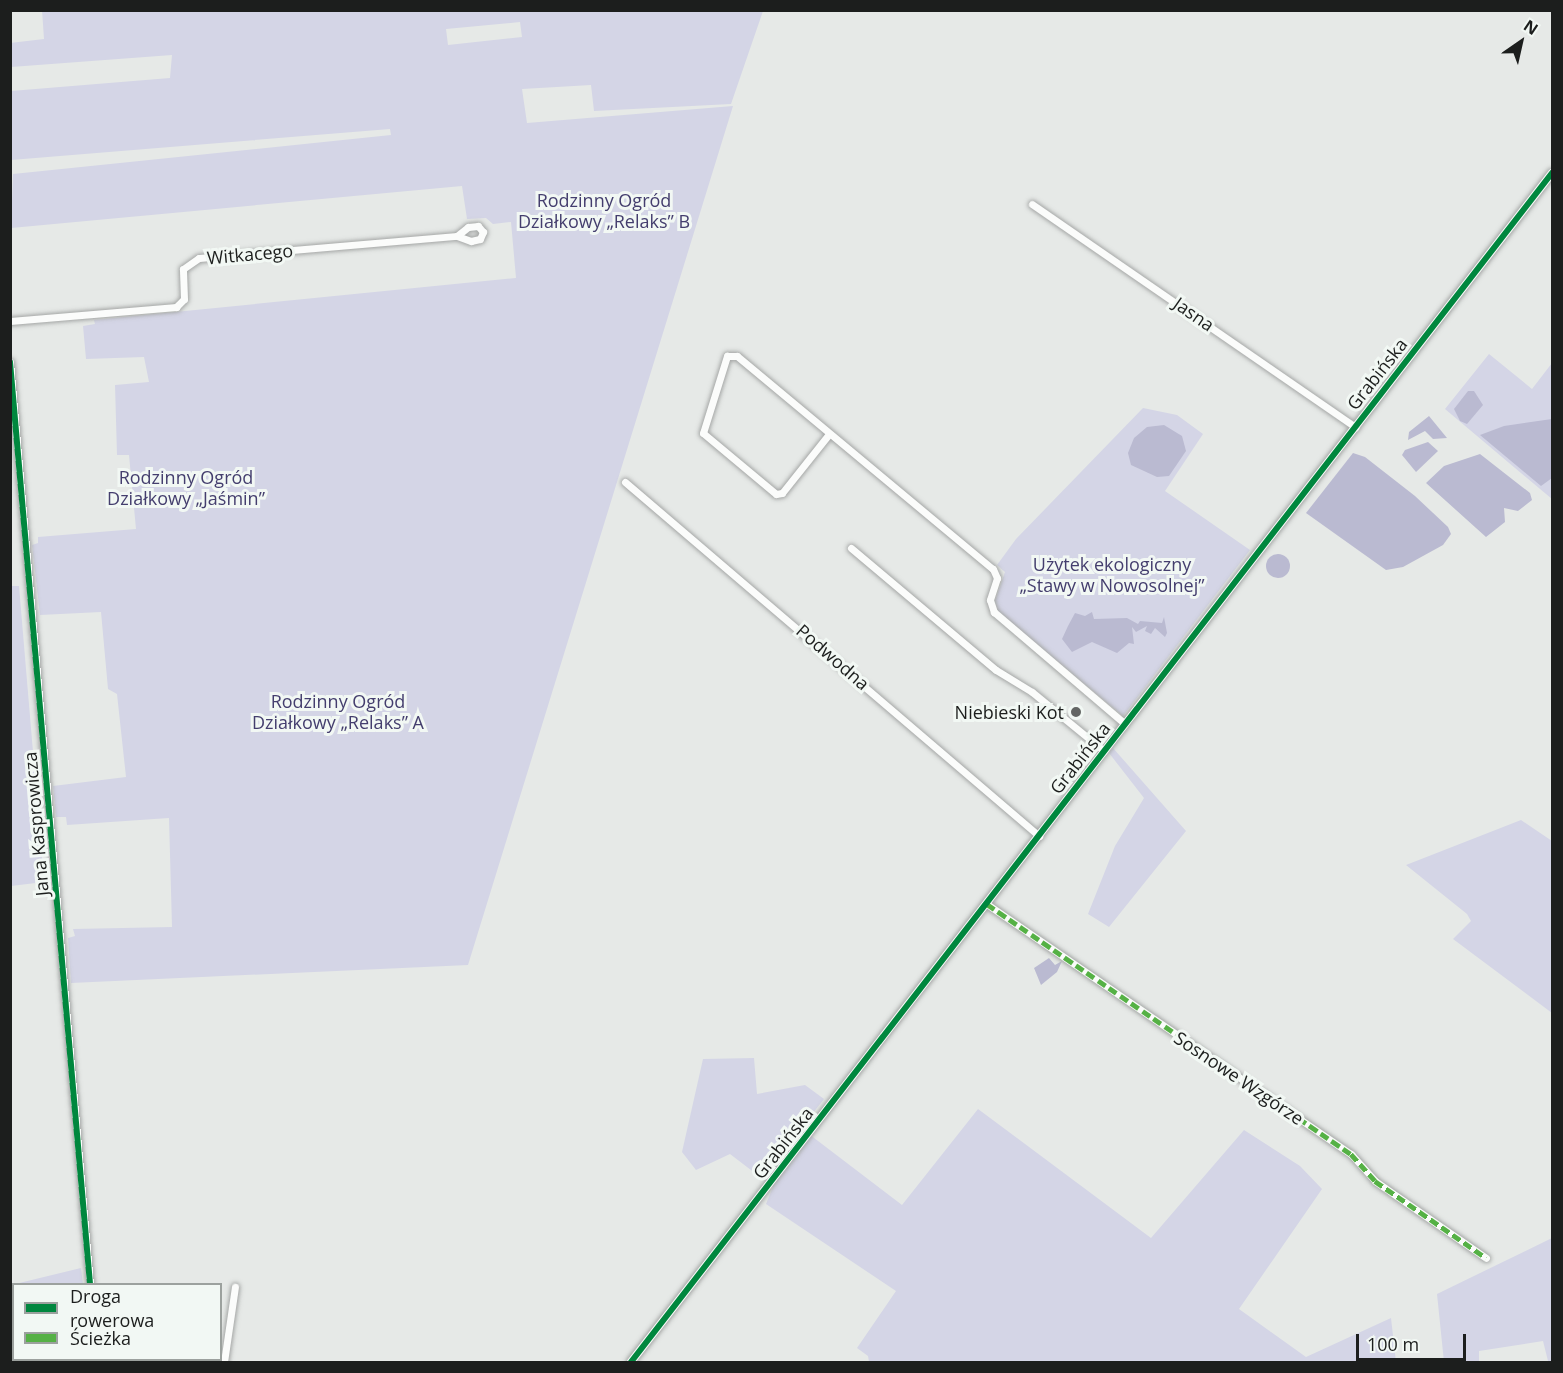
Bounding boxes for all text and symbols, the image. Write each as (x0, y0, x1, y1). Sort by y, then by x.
north arrow (1491, 12, 1551, 72)
text: N (1520, 14, 1543, 40)
park label: Rodzinny Ogród Działkowy „Relaks” B (518, 190, 690, 232)
street label: Witkacego (206, 239, 294, 269)
street label: Jasna (1170, 292, 1218, 336)
street label: Grabińska (1342, 334, 1412, 414)
park label: Rodzinny Ogród Działkowy „Jaśmin” (107, 467, 265, 510)
park label: Użytek ekologiczny „Stawy w Nowosolnej” (1020, 554, 1204, 596)
street label: Podwodna (792, 619, 874, 695)
park label: Rodzinny Ogród Działkowy „Relaks” A (252, 691, 424, 734)
place label: Niebieski Kot (955, 701, 1064, 723)
marker: Niebieski Kot (1069, 705, 1083, 719)
street label: Grabińska (1045, 718, 1115, 798)
street label: Jana Kasprowicza (19, 751, 53, 897)
street label: Sosnowe Wzgórze (1170, 1027, 1308, 1129)
street label: Grabińska (748, 1103, 818, 1183)
legend (12, 1283, 222, 1361)
text: Droga rowerowa (70, 1284, 154, 1332)
scale bar (1359, 1322, 1468, 1360)
text: Ścieżka (70, 1326, 131, 1350)
text: 100 m (1367, 1332, 1419, 1356)

